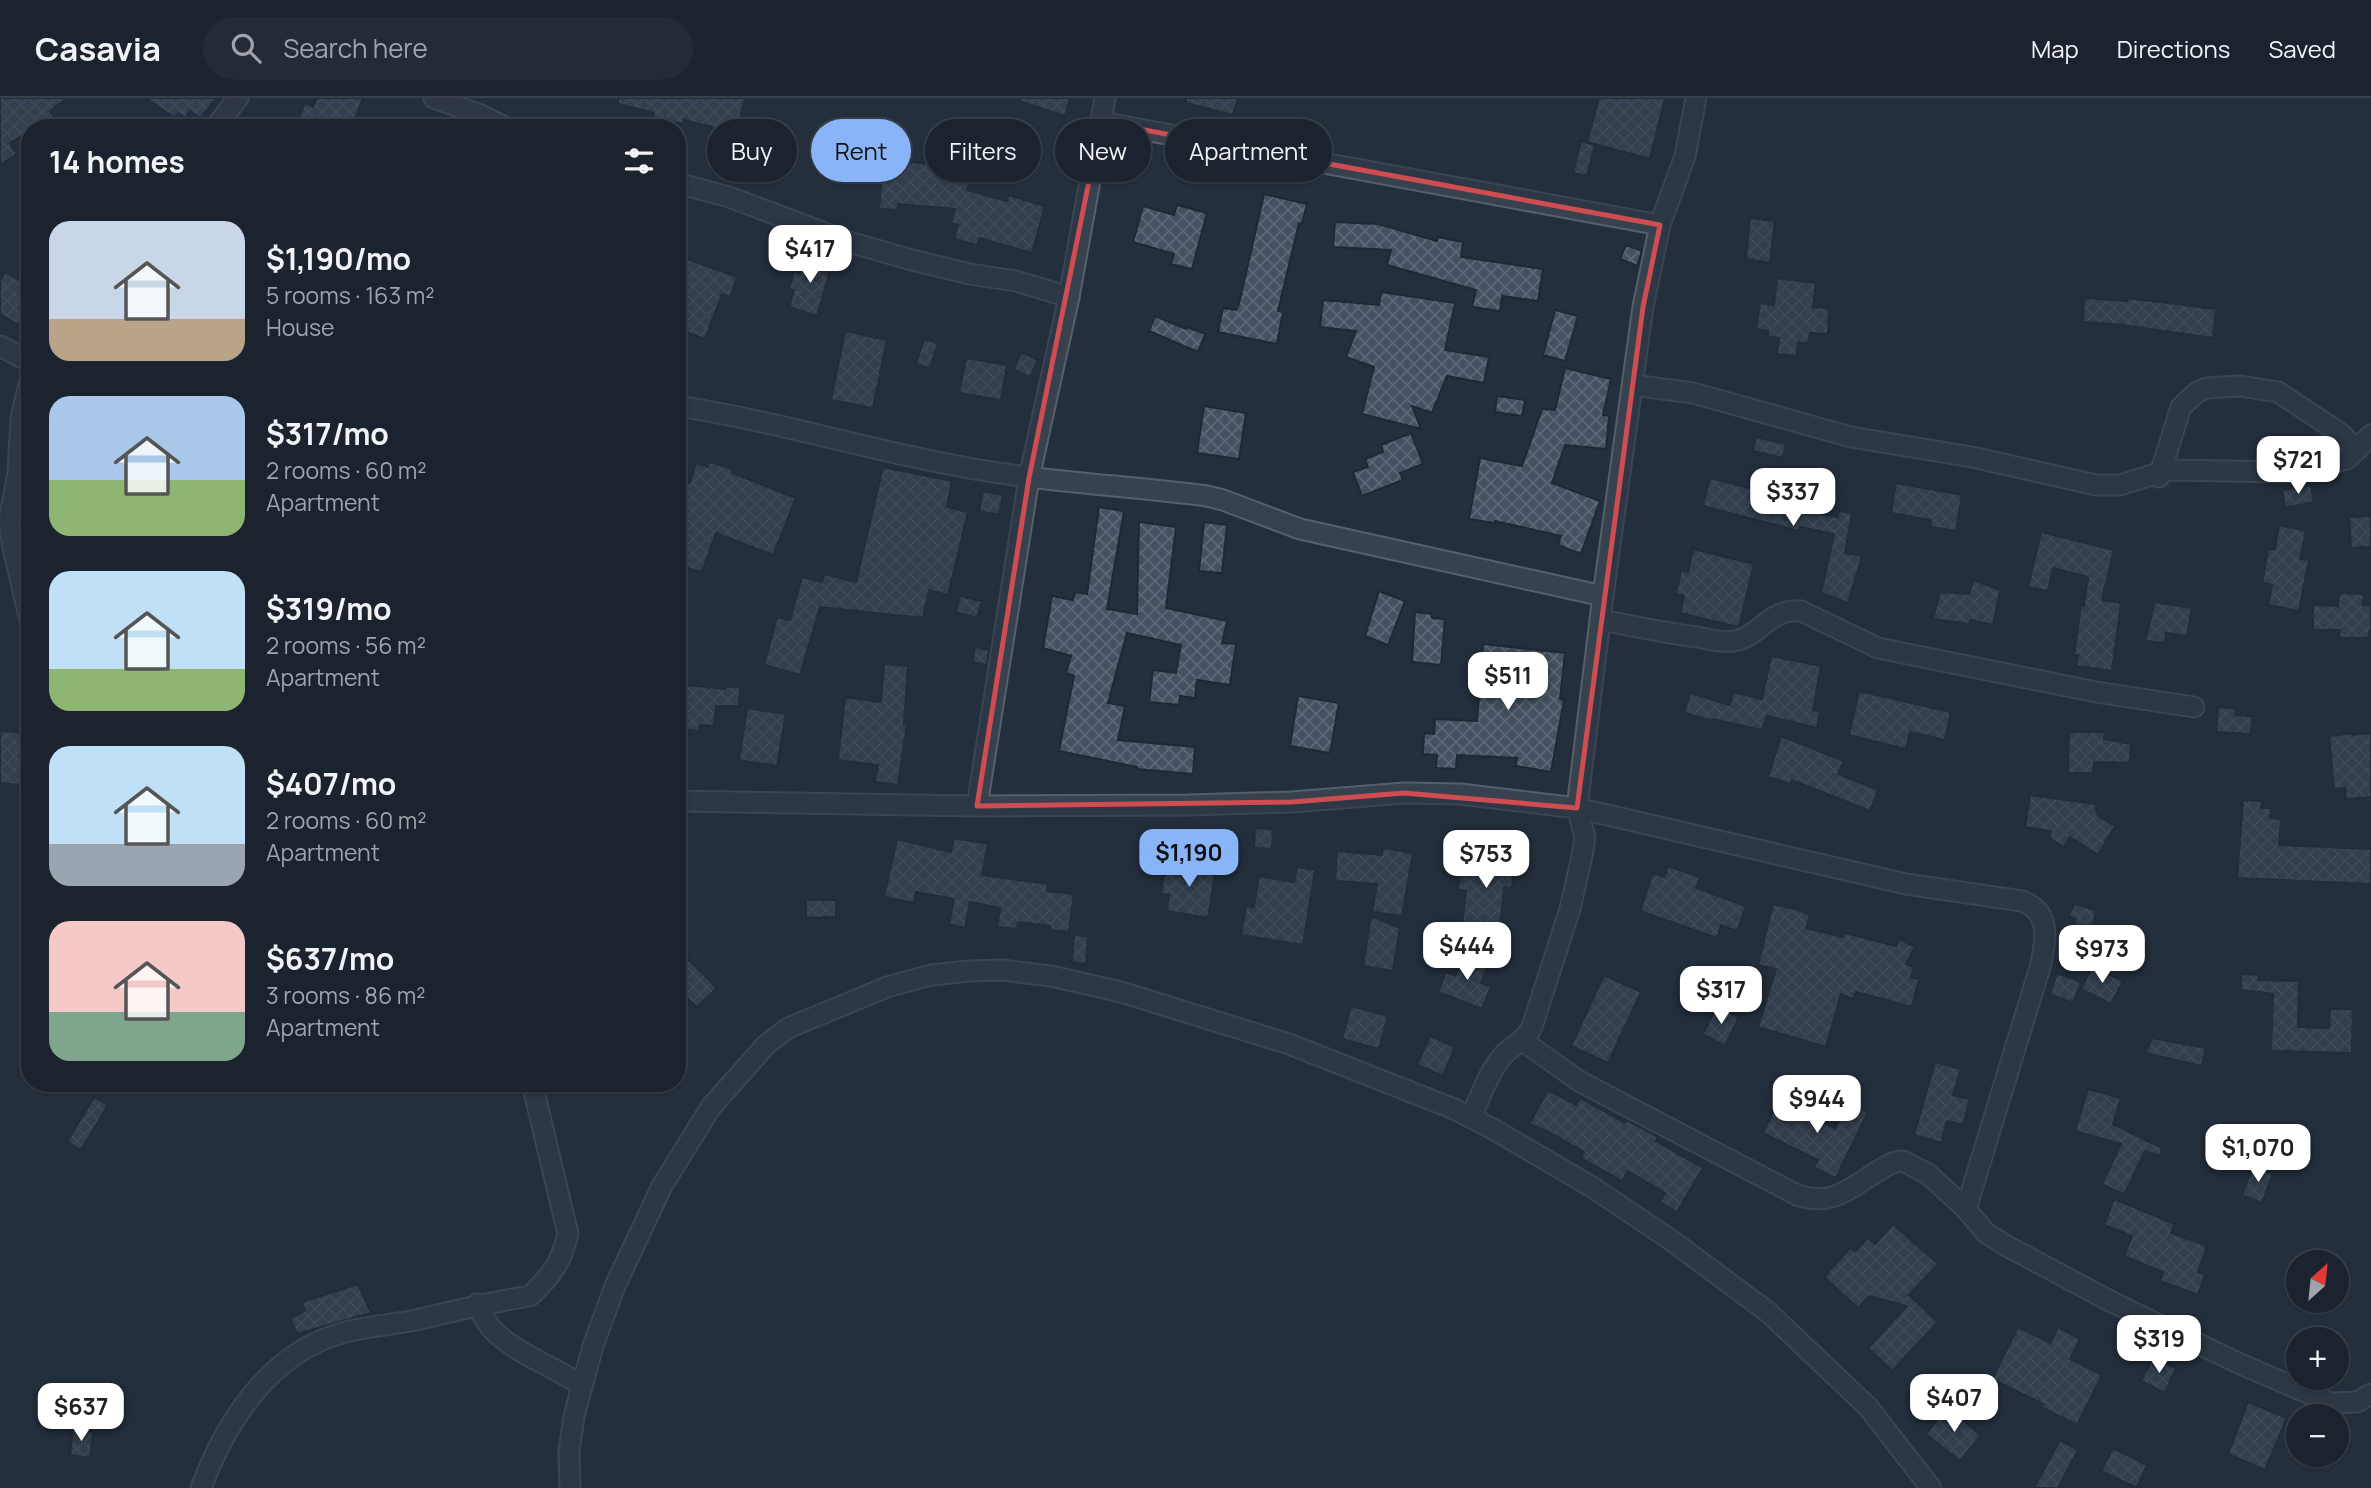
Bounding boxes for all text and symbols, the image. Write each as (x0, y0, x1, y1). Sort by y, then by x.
search box (203, 17, 693, 80)
text: Casavia (35, 26, 161, 71)
icon: search (227, 29, 265, 67)
text: Search here (283, 30, 428, 66)
text: Map (2031, 32, 2079, 65)
text: Directions (2117, 32, 2230, 65)
text: Saved (2268, 32, 2336, 65)
chip: Buy (707, 119, 797, 182)
chip: Rent (811, 119, 911, 182)
chip: Filters (925, 119, 1041, 182)
chip: New (1055, 119, 1151, 182)
chip: Apartment (1165, 119, 1332, 182)
text: 14 homes (49, 141, 185, 182)
icon: filters (620, 142, 658, 180)
pin: $417 (769, 226, 851, 285)
text: $417 (785, 232, 835, 264)
text: $1,190/mo (266, 238, 411, 279)
icon: home (105, 249, 189, 333)
text: 5 rooms · 163 m² (266, 279, 434, 311)
text: House (266, 311, 335, 343)
text: $317/mo (266, 413, 389, 454)
icon: home (105, 424, 189, 508)
pin: $721 (2257, 436, 2339, 496)
text: $721 (2273, 443, 2323, 475)
text: 2 rooms · 60 m² (266, 454, 427, 486)
pin: $337 (1752, 468, 1834, 528)
text: $337 (1766, 475, 1820, 507)
text: Apartment (266, 486, 380, 518)
text: $319/mo (266, 588, 391, 629)
icon: home (105, 599, 189, 683)
text: 2 rooms · 56 m² (266, 629, 426, 661)
pin: $511 (1467, 652, 1549, 712)
text: $511 (1484, 659, 1532, 691)
text: Apartment (266, 661, 380, 693)
text: $407/mo (266, 763, 396, 804)
icon: home (105, 774, 189, 858)
text: 2 rooms · 60 m² (266, 804, 427, 836)
pin: $1,190 (1132, 830, 1246, 889)
pin: $753 (1445, 830, 1527, 890)
text: Apartment (266, 836, 380, 868)
text: $1,190 (1155, 836, 1223, 868)
text: $753 (1459, 837, 1513, 869)
pin: $444 (1426, 922, 1508, 982)
pin: $973 (2061, 926, 2143, 985)
text: $444 (1439, 929, 1495, 961)
text: $973 (2075, 932, 2129, 964)
text: $637/mo (266, 938, 394, 979)
icon: home (105, 949, 189, 1033)
pin: $317 (1680, 967, 1762, 1026)
text: $317 (1696, 973, 1746, 1005)
text: 3 rooms · 86 m² (266, 979, 426, 1011)
text: Apartment (266, 1011, 380, 1043)
pin: $944 (1776, 1076, 1858, 1135)
text: $944 (1789, 1082, 1845, 1114)
pin: $1,070 (2201, 1124, 2315, 1184)
text: $1,070 (2221, 1131, 2295, 1163)
north arrow (2286, 1250, 2348, 1312)
map controls (2286, 1250, 2349, 1467)
pin: $319 (2118, 1316, 2200, 1375)
text: $319 (2133, 1322, 2185, 1354)
button: + (2286, 1327, 2349, 1390)
pin: $407 (1913, 1374, 1995, 1434)
text: $407 (1926, 1381, 1982, 1413)
pin: $637 (40, 1384, 122, 1443)
text: $637 (54, 1390, 108, 1422)
button: − (2286, 1404, 2349, 1467)

